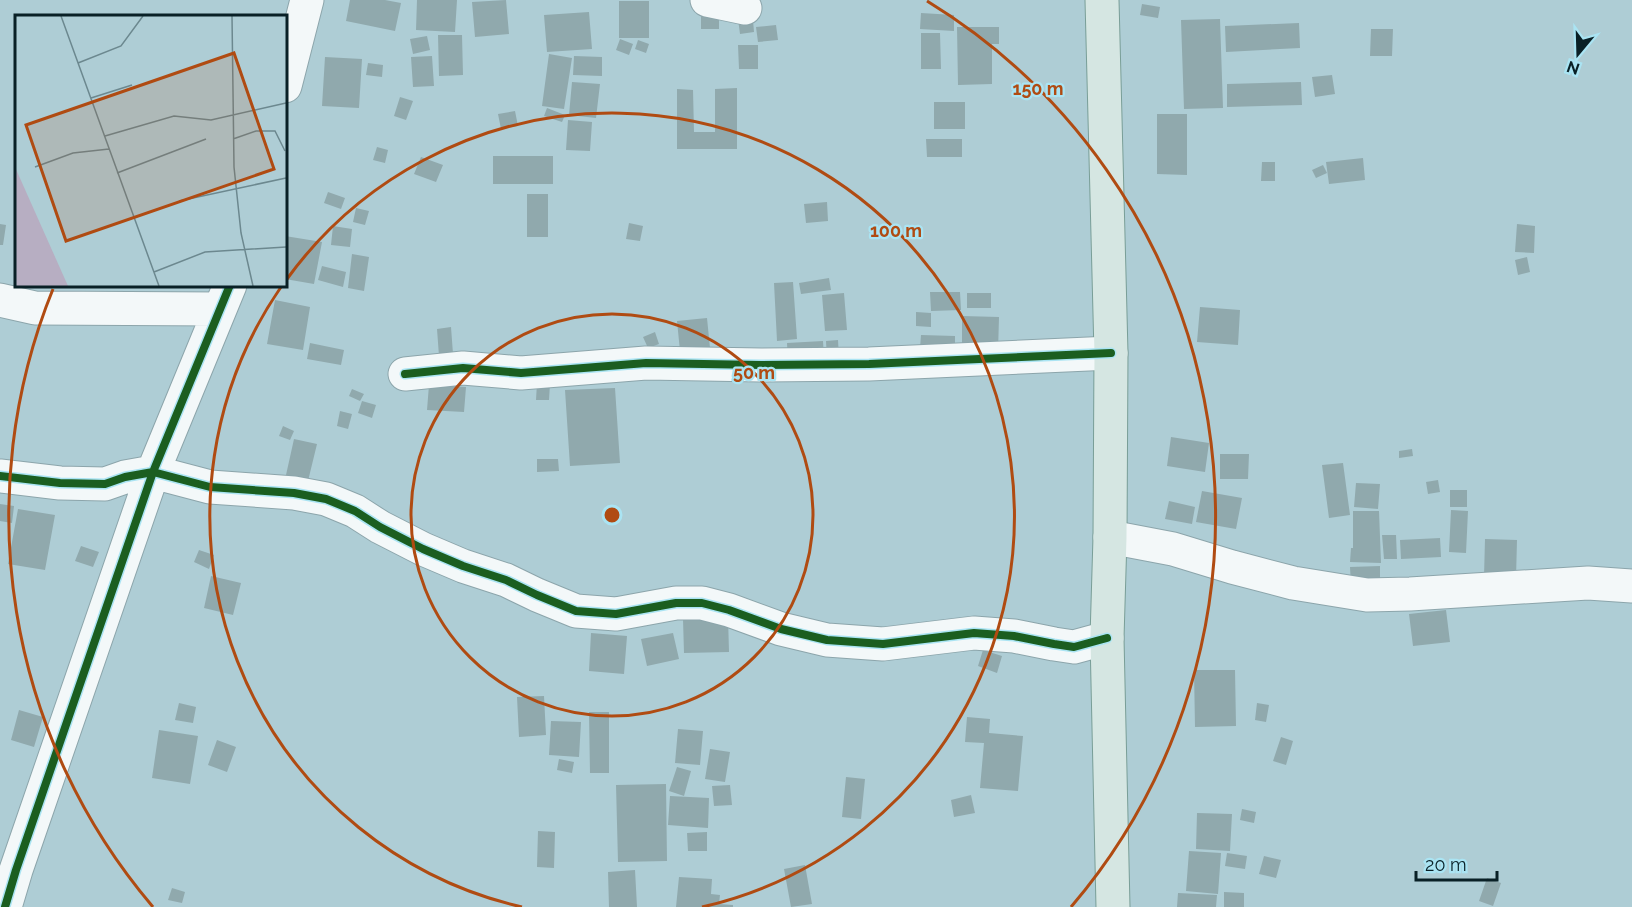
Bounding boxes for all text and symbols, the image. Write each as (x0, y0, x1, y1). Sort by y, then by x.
inset map (15, 15, 286, 286)
north arrow (1548, 24, 1608, 84)
text: N (1564, 57, 1582, 79)
text: 150 m (1013, 78, 1064, 99)
text: 100 m (870, 220, 922, 241)
text: 50 m (733, 362, 775, 383)
centre of rings (602, 505, 622, 525)
scale bar (1416, 844, 1497, 882)
text: 20 m (1425, 854, 1467, 875)

